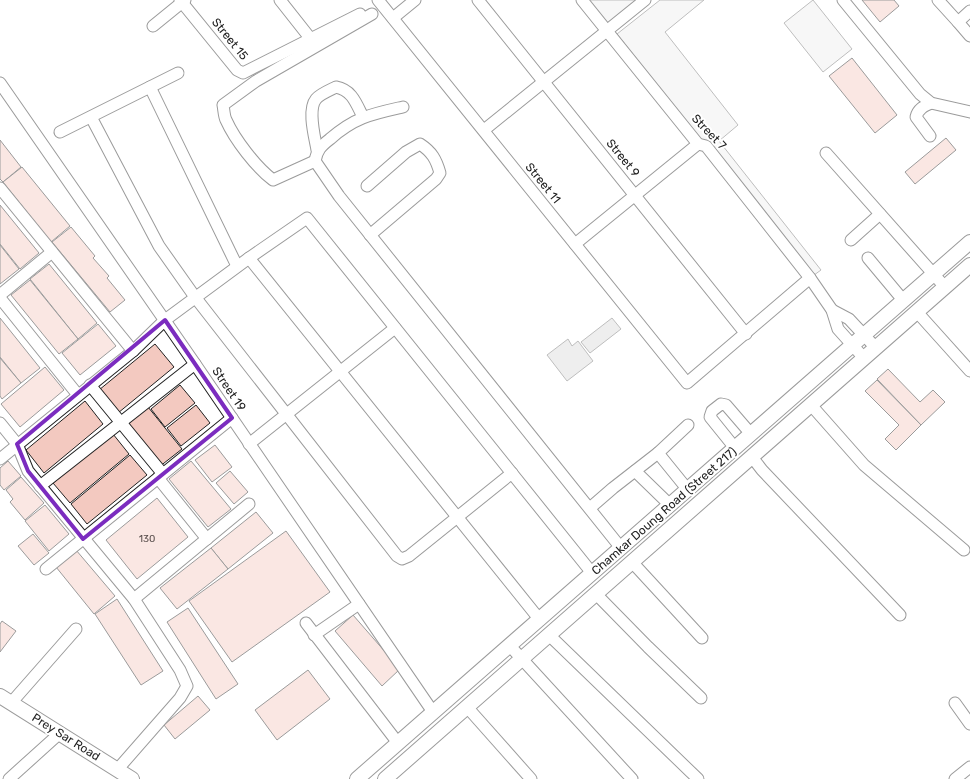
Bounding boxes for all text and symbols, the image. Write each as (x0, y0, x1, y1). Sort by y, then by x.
street label: Street 15 (209, 15, 251, 63)
street label: Street 7 (689, 111, 729, 153)
street label: Street 9 (603, 136, 643, 180)
street label: Street 11 (522, 160, 564, 206)
street label: Street 19 (209, 364, 249, 414)
street label: Chamkar Doung Road (Street 217) (589, 444, 739, 578)
house number: 130 (139, 533, 155, 545)
street label: Prey Sar Road (29, 710, 103, 764)

